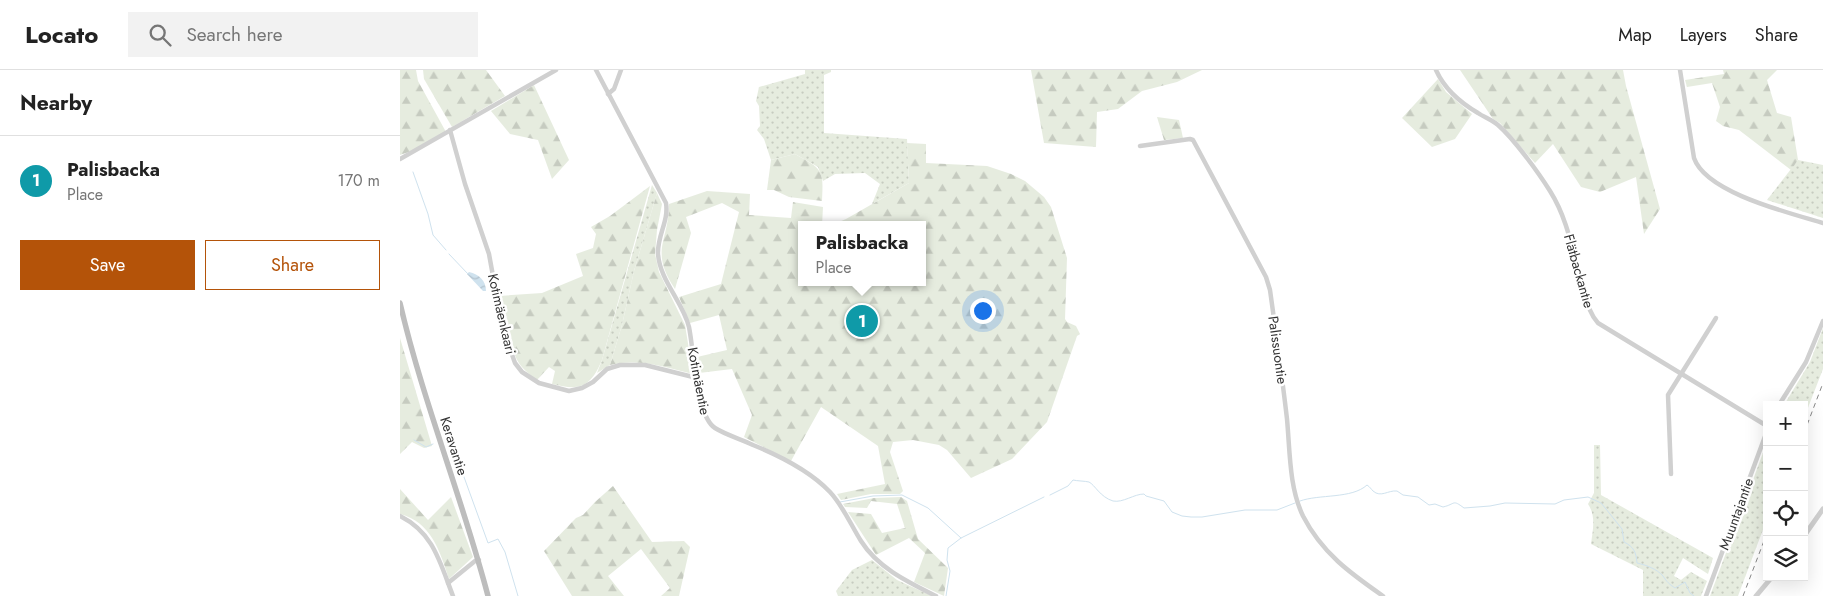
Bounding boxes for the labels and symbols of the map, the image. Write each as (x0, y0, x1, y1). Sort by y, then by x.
street label: Flätbackantie (1559, 232, 1599, 310)
street label: Kotimäenkaari (483, 272, 521, 356)
your location (970, 298, 996, 324)
pin: 1 (846, 302, 878, 340)
street label: Palissuontie (1263, 315, 1293, 385)
street label: Kotimäentie (683, 345, 715, 417)
street label: Keravantie (435, 414, 473, 478)
street label: Muuntajantie (1714, 475, 1758, 553)

